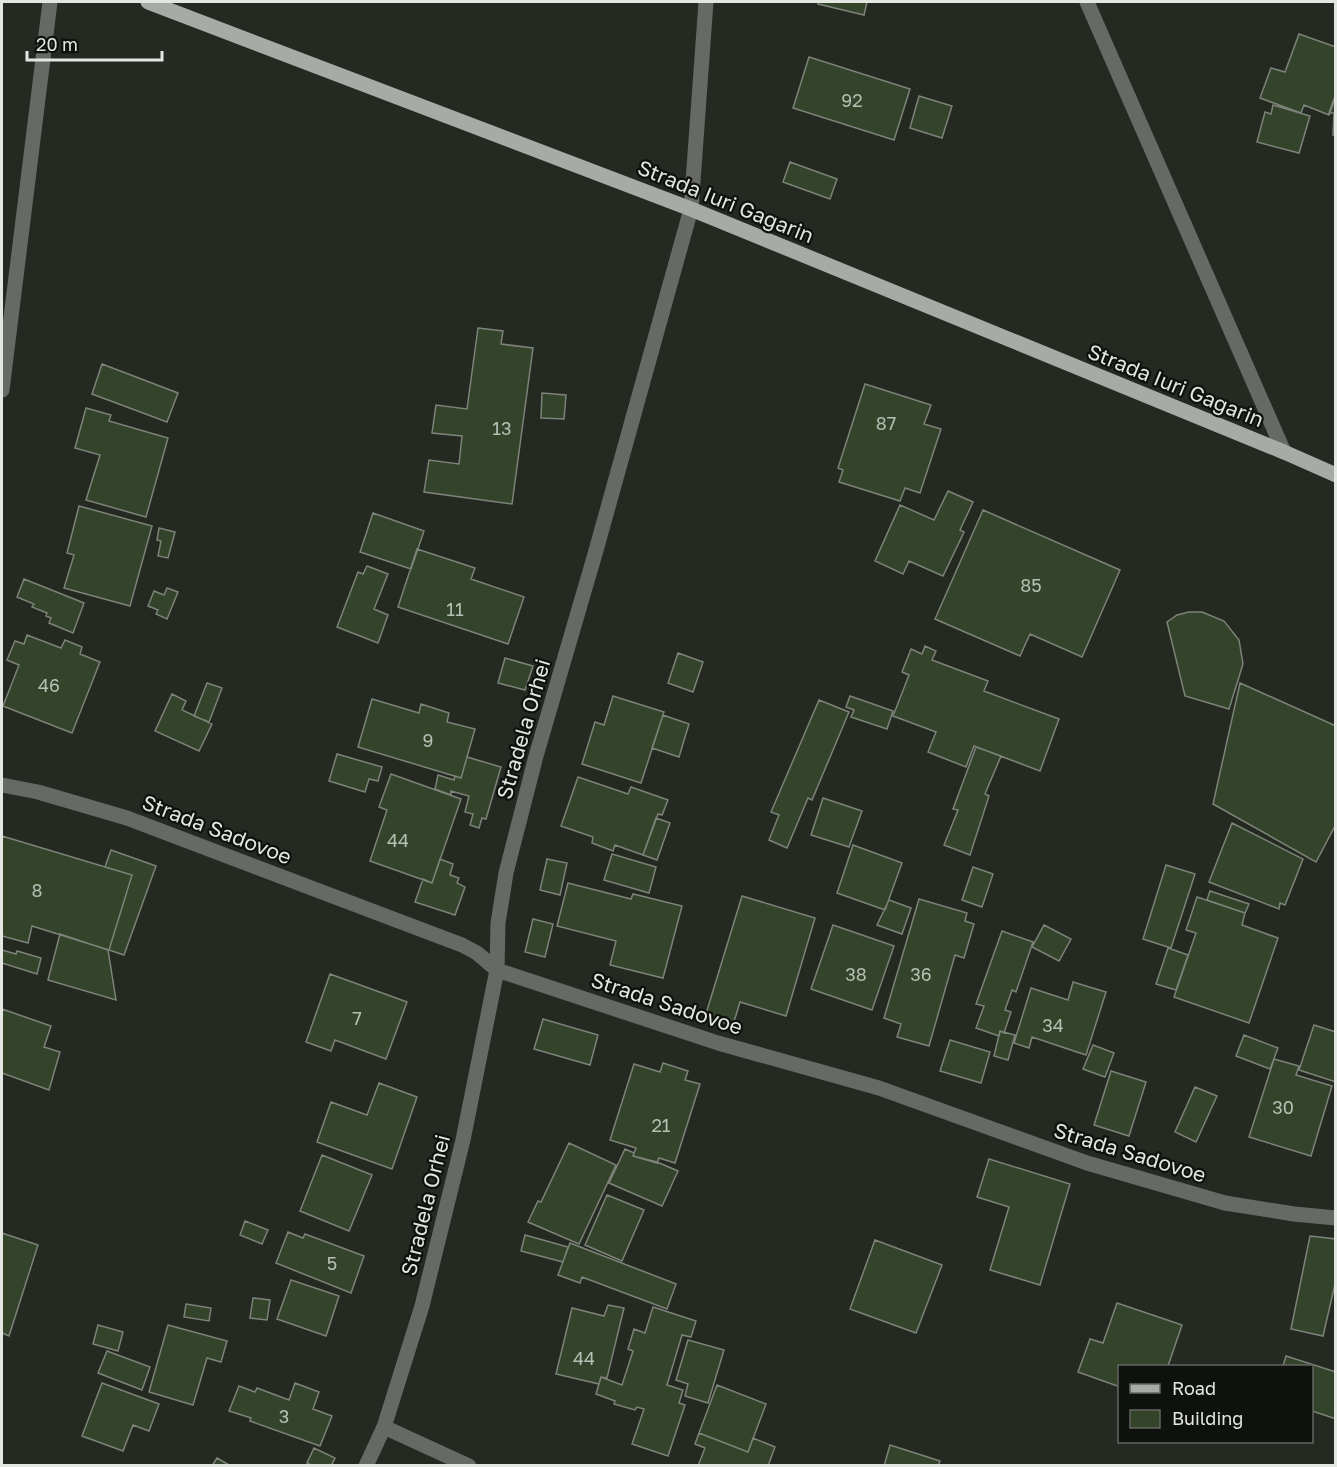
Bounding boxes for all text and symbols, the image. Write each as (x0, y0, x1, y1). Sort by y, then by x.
scale bar (27, 24, 162, 62)
text: 20 m (36, 33, 78, 55)
house number: 92 (841, 89, 863, 111)
street label: Strada Iuri Gagarin (634, 154, 818, 248)
street label: Strada Iuri Gagarin (1084, 338, 1268, 432)
house number: 87 (876, 412, 896, 434)
house number: 13 (492, 417, 512, 439)
house number: 85 (1020, 574, 1042, 596)
house number: 11 (446, 598, 464, 620)
street label: Stradela Orhei (491, 656, 555, 802)
house number: 46 (38, 674, 60, 696)
house number: 9 (423, 729, 433, 751)
street label: Strada Sadovoe (139, 789, 295, 869)
house number: 44 (387, 829, 409, 851)
house number: 8 (32, 879, 42, 901)
house number: 38 (845, 963, 867, 985)
house number: 36 (910, 963, 932, 985)
street label: Strada Sadovoe (588, 966, 746, 1040)
house number: 7 (352, 1007, 362, 1029)
house number: 34 (1042, 1014, 1064, 1036)
house number: 30 (1272, 1096, 1294, 1118)
house number: 21 (651, 1114, 671, 1136)
street label: Strada Sadovoe (1051, 1116, 1209, 1188)
street label: Stradela Orhei (395, 1132, 455, 1278)
house number: 5 (327, 1252, 337, 1274)
house number: 44 (573, 1347, 595, 1369)
legend (1118, 1365, 1313, 1443)
text: Road (1172, 1377, 1216, 1399)
house number: 3 (279, 1405, 289, 1427)
text: Building (1172, 1407, 1243, 1429)

